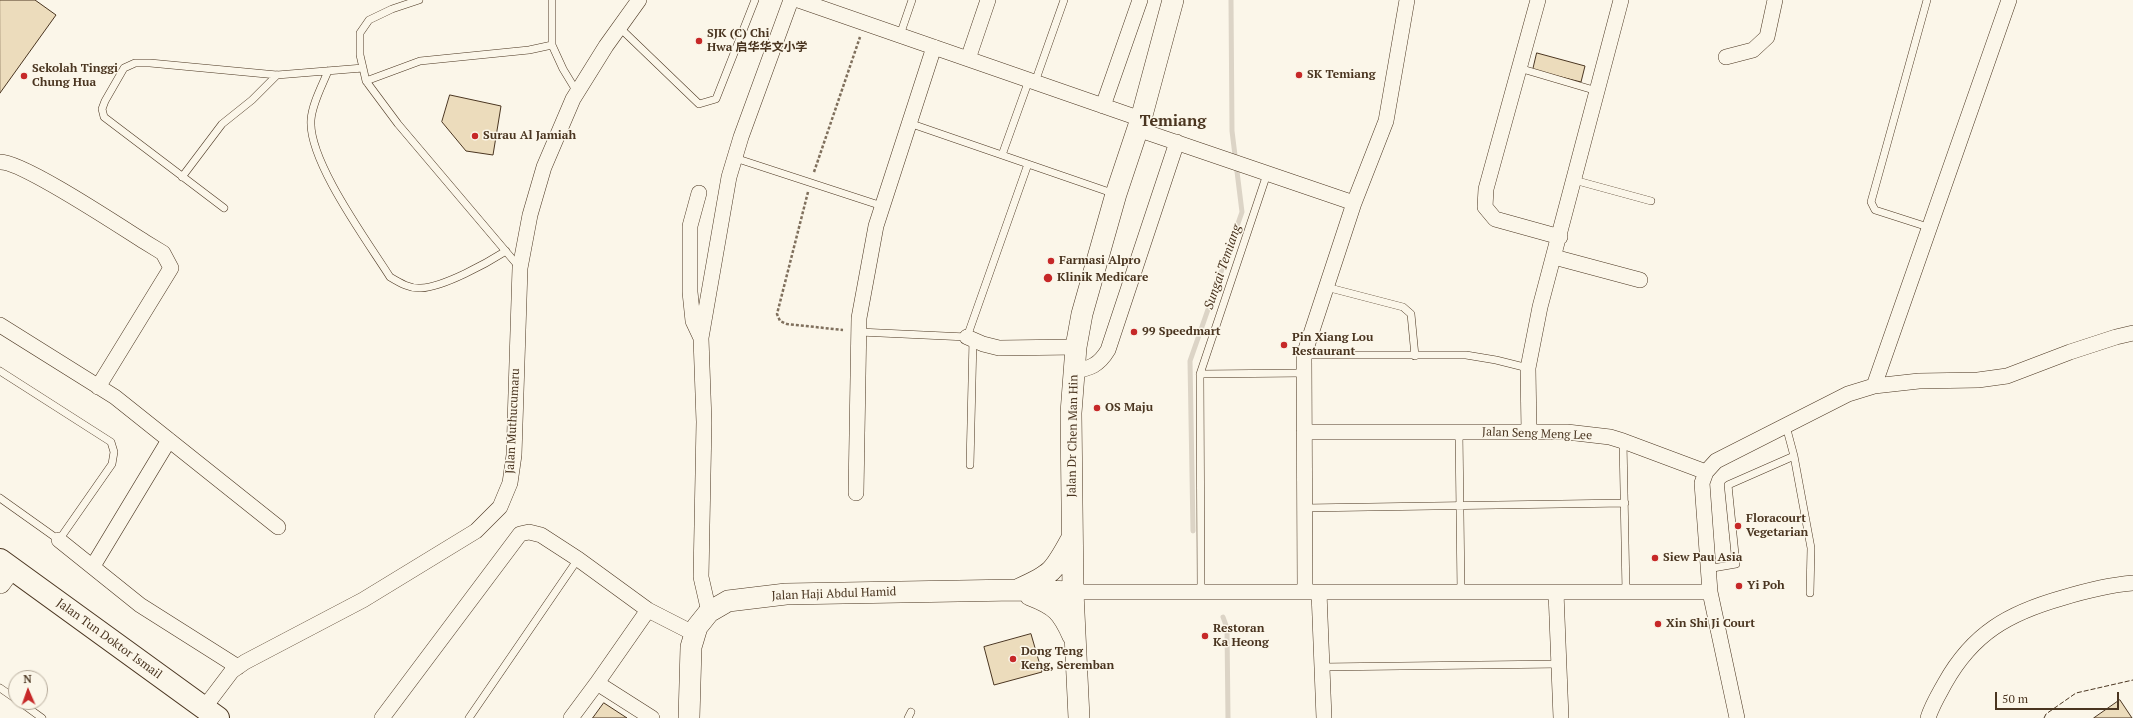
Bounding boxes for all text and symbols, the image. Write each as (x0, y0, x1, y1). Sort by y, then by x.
place label: SJK (C) Chi Hwa 启华华文小学 (707, 27, 808, 55)
marker: SJK (C) Chi Hwa 启华华文小学 (694, 36, 704, 46)
place label: Sekolah Tinggi Chung Hua (32, 62, 118, 90)
place label: SK Temiang (1307, 68, 1375, 82)
marker: SK Temiang (1294, 70, 1304, 80)
marker: Sekolah Tinggi Chung Hua (19, 71, 29, 81)
district label: Temiang (1140, 111, 1206, 131)
place label: Surau Al Jamiah (483, 129, 576, 143)
marker: Surau Al Jamiah (470, 131, 480, 141)
water label: Sungai Temiang (1201, 222, 1245, 312)
place label: Farmasi Alpro (1059, 254, 1141, 268)
marker: Farmasi Alpro (1046, 256, 1056, 266)
place label: Klinik Medicare (1057, 271, 1148, 285)
marker: Klinik Medicare (1042, 272, 1054, 284)
place label: 99 Speedmart (1142, 325, 1221, 339)
marker: 99 Speedmart (1129, 327, 1139, 337)
place label: Pin Xiang Lou Restaurant (1292, 331, 1373, 359)
marker: Pin Xiang Lou Restaurant (1279, 340, 1289, 350)
street label: Jalan Muthucumaru (503, 368, 523, 474)
street label: Jalan Dr Chen Man Hin (1065, 375, 1081, 497)
place label: OS Maju (1105, 401, 1153, 415)
marker: OS Maju (1092, 403, 1102, 413)
street label: Jalan Seng Meng Lee (1482, 425, 1592, 443)
place label: Floracourt Vegetarian (1746, 512, 1808, 540)
marker: Floracourt Vegetarian (1733, 521, 1743, 531)
place label: Siew Pau Asia (1663, 551, 1742, 565)
marker: Siew Pau Asia (1650, 553, 1660, 563)
place label: Yi Poh (1747, 579, 1785, 593)
marker: Yi Poh (1734, 581, 1744, 591)
street label: Jalan Haji Abdul Hamid (771, 585, 897, 603)
street label: Jalan Tun Doktor Ismail (53, 596, 165, 682)
place label: Xin Shi Ji Court (1666, 617, 1755, 631)
marker: Xin Shi Ji Court (1653, 619, 1663, 629)
place label: Restoran Ka Heong (1213, 622, 1269, 650)
marker: Restoran Ka Heong (1200, 631, 1210, 641)
place label: Dong Teng Keng, Seremban (1021, 645, 1114, 673)
marker: Dong Teng Keng, Seremban (1008, 654, 1018, 664)
north arrow (8, 670, 48, 710)
text: N (23, 672, 32, 686)
scale bar (1997, 684, 2121, 710)
text: 50 m (2002, 691, 2028, 706)

